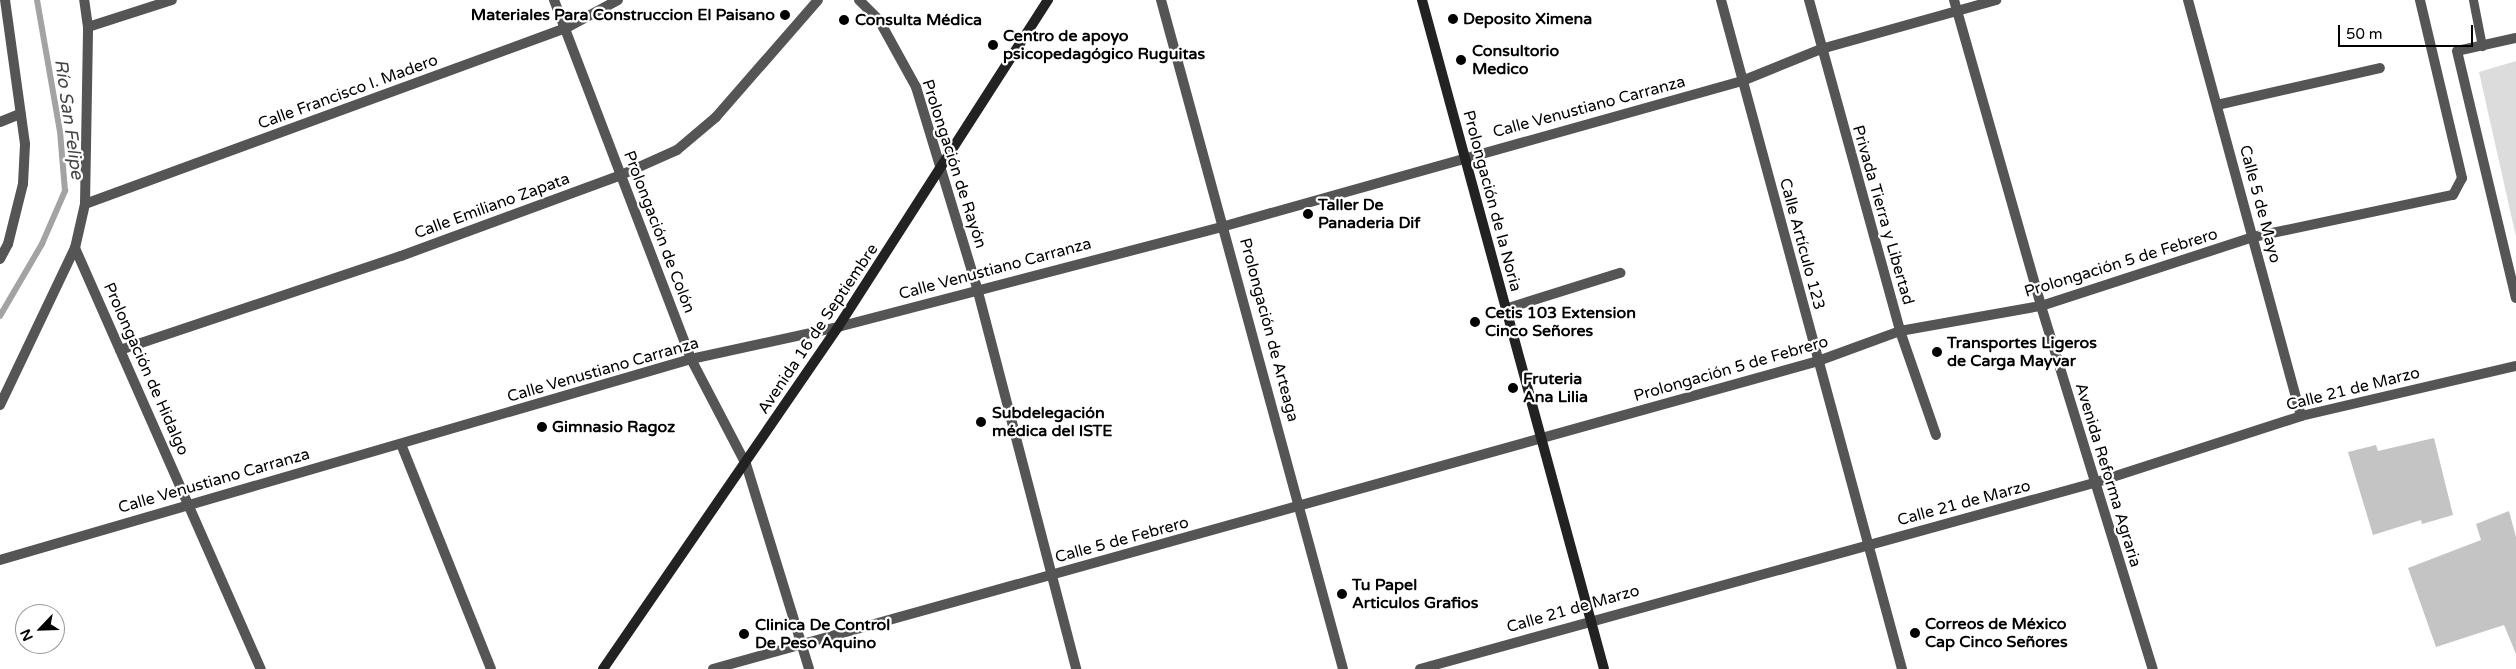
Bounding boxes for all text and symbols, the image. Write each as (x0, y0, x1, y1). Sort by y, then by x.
place label: Materiales Para Construccion El Paisano (471, 5, 775, 25)
marker: Materiales Para Construccion El Paisano (779, 9, 791, 21)
place label: Deposito Ximena (1463, 9, 1592, 29)
place label: Consulta Médica (855, 10, 982, 30)
marker: Consulta Médica (837, 13, 851, 27)
marker: Deposito Ximena (1447, 13, 1459, 25)
scale bar (2341, 15, 2476, 47)
text: 50 m (2346, 25, 2383, 43)
place label: Centro de apoyo psicopedagógico Ruguitas (1003, 26, 1205, 64)
marker: Centro de apoyo psicopedagógico Ruguitas (987, 39, 999, 51)
place label: Consultorio Medico (1472, 41, 1559, 79)
street label: Calle Francisco I. Madero (255, 50, 441, 134)
marker: Consultorio Medico (1454, 53, 1468, 67)
water label: Río San Felipe (50, 58, 88, 180)
street label: Calle Venustiano Carranza (1491, 72, 1687, 142)
street label: Prolongación de Rayón (918, 77, 990, 251)
street label: Prolongación de la Noria (1459, 108, 1525, 294)
street label: Privada Tierra y Libertad (1848, 123, 1918, 307)
street label: Calle 5 de Mayo (2235, 143, 2285, 265)
street label: Prolongación de Colón (619, 148, 699, 316)
street label: Calle Emiliano Zapata (412, 169, 572, 243)
street label: Calle Artículo 123 (1775, 176, 1829, 312)
place label: Taller De Panaderia Dif (1318, 195, 1420, 233)
marker: Taller De Panaderia Dif (1302, 208, 1314, 220)
street label: Prolongación 5 de Febrero (2022, 224, 2220, 302)
street label: Calle Venustiano Carranza (897, 234, 1093, 304)
street label: Prolongación de Arteaga (1235, 236, 1303, 424)
street label: Avenida 16 de Septiembre (754, 240, 882, 418)
street label: Prolongación de Hidalgo (99, 280, 193, 458)
place label: Cetis 103 Extension Cinco Señores (1485, 303, 1636, 341)
marker: Cetis 103 Extension Cinco Señores (1469, 316, 1481, 328)
street label: Prolongación 5 de Febrero (1632, 332, 1830, 406)
street label: Calle Venustiano Carranza (505, 333, 701, 407)
place label: Transportes Ligeros de Carga Mayvar (1947, 333, 2097, 371)
marker: Transportes Ligeros de Carga Mayvar (1931, 346, 1943, 358)
street label: Calle 21 de Marzo (2284, 363, 2422, 415)
place label: Fruteria Ana Lilia (1523, 369, 1588, 407)
street label: Avenida Reforma Agraria (2071, 381, 2145, 569)
marker: Fruteria Ana Lilia (1507, 382, 1519, 394)
place label: Subdelegación médica del ISTE (992, 403, 1113, 441)
marker: Subdelegación médica del ISTE (974, 415, 988, 429)
place label: Gimnasio Ragoz (552, 417, 675, 437)
marker: Gimnasio Ragoz (536, 421, 548, 433)
street label: Calle Venustiano Carranza (116, 444, 312, 518)
street label: Calle 21 de Marzo (1895, 476, 2033, 530)
street label: Calle 5 de Febrero (1053, 513, 1191, 567)
place label: Tu Papel Articulos Grafios (1352, 575, 1479, 613)
street label: Calle 21 de Marzo (1504, 581, 1642, 637)
marker: Tu Papel Articulos Grafios (1336, 588, 1348, 600)
north arrow (15, 604, 65, 654)
place label: Correos de México Cap Cinco Señores (1925, 614, 2068, 652)
place label: Clinica De Control De Peso Aquino (755, 615, 890, 653)
text: N (17, 626, 37, 643)
marker: Clinica De Control De Peso Aquino (737, 627, 751, 641)
marker: Correos de México Cap Cinco Señores (1909, 627, 1921, 639)

